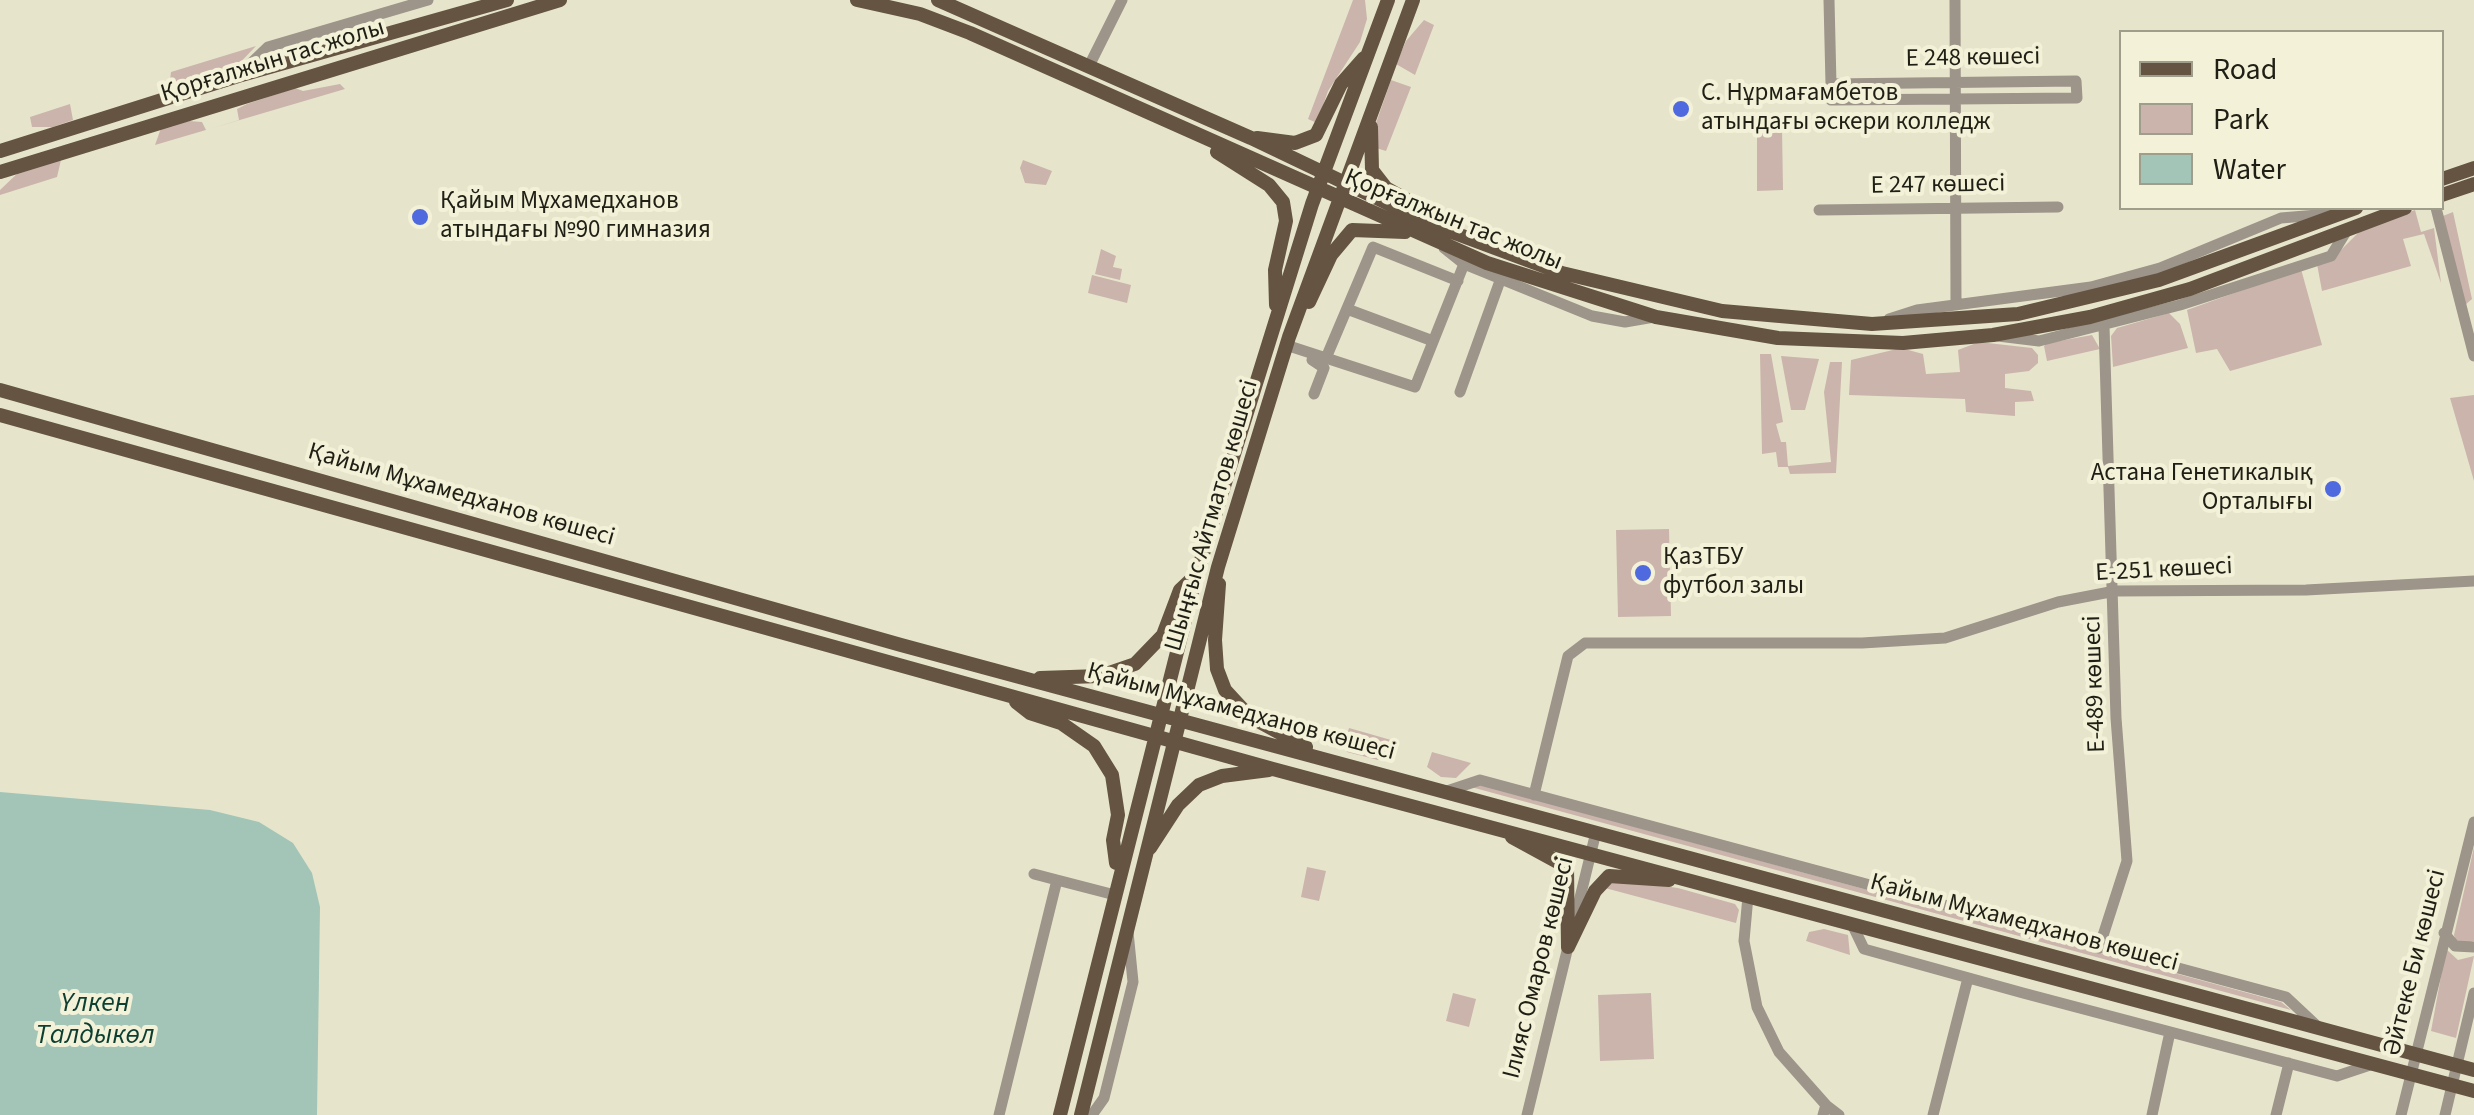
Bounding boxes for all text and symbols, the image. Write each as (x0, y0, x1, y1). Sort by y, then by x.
street label: Қорғалжын тас жолы (157, 14, 389, 110)
legend (2119, 30, 2444, 210)
street label: Е 248 көшесі (1905, 43, 2041, 75)
text: Road (2213, 48, 2277, 91)
place label: С. Нұрмағамбетов атындағы әскери колледж (1701, 80, 1991, 139)
marker: С. Нұрмағамбетов атындағы әскери колледж (1670, 98, 1692, 120)
text: Park (2213, 98, 2269, 141)
text: Water (2213, 148, 2286, 191)
street label: Қорғалжын тас жолы (1340, 164, 1566, 278)
street label: Е 247 көшесі (1870, 170, 2006, 202)
place label: Қайым Мұхамедханов атындағы №90 гимназия (440, 188, 711, 247)
marker: Қайым Мұхамедханов атындағы №90 гимназия (409, 206, 431, 228)
street label: Шыңғыс Айтматов көшесі (1160, 377, 1266, 655)
street label: Қайым Мұхамедханов көшесі (304, 438, 618, 554)
place label: Астана Генетикалық Орталығы (2091, 460, 2313, 519)
marker: Астана Генетикалық Орталығы (2322, 478, 2344, 500)
place label: ҚазТБУ футбол залы (1663, 544, 1804, 603)
street label: Е-251 көшесі (2095, 552, 2233, 590)
marker: ҚазТБУ футбол залы (1632, 562, 1654, 584)
street label: Е-489 көшесі (2079, 615, 2113, 753)
street label: Қайым Мұхамедханов көшесі (1084, 657, 1398, 769)
street label: Ілияс Омаров көшесі (1498, 854, 1582, 1082)
street label: Әйтеке Би көшесі (2378, 867, 2454, 1059)
street label: Қайым Мұхамедханов көшесі (1867, 868, 2181, 980)
water label: Үлкен Талдыкөл (35, 988, 155, 1054)

